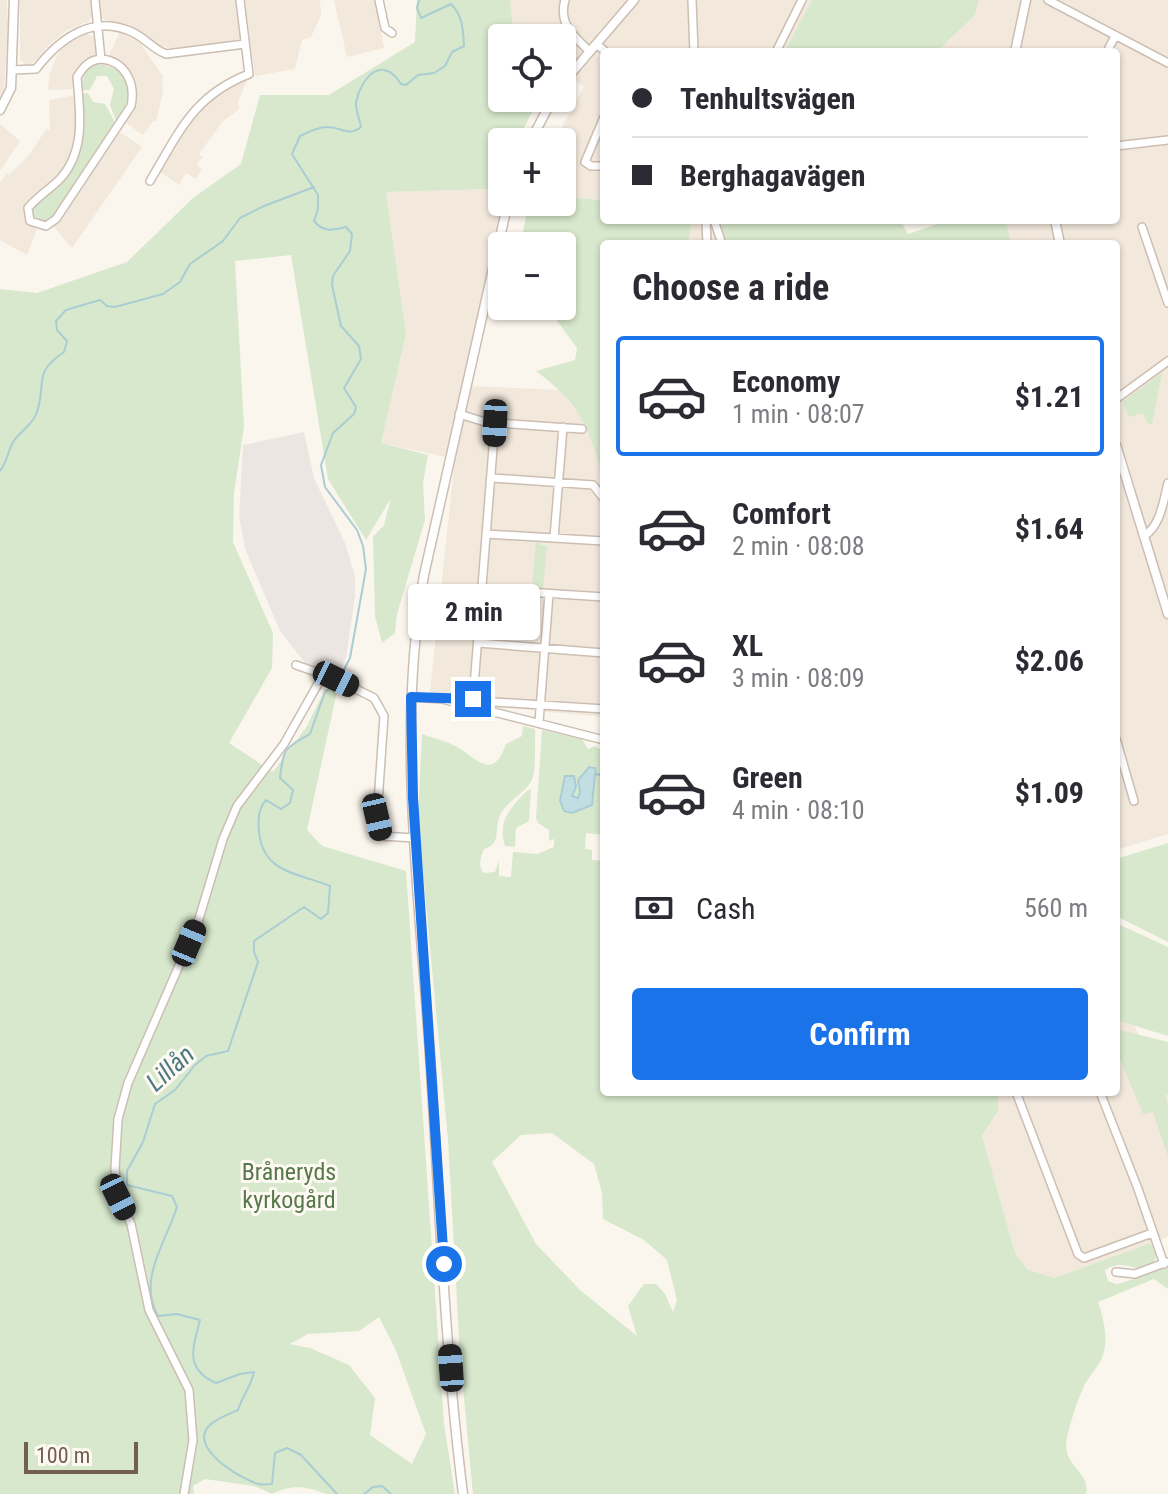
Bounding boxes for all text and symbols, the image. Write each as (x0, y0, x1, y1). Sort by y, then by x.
map controls (488, 24, 576, 320)
button: locate (488, 24, 576, 112)
text: Tenhultsvägen (680, 81, 856, 116)
button: + (488, 128, 576, 216)
text: Berghagavägen (680, 158, 865, 193)
button: − (488, 232, 576, 320)
text: Choose a ride (632, 267, 829, 309)
icon: car (636, 360, 708, 432)
text: Economy (732, 364, 840, 399)
text: $1.21 (1015, 379, 1084, 414)
car (482, 398, 508, 448)
text: 1 min · 08:07 (732, 399, 865, 429)
icon: car (636, 492, 708, 564)
text: Comfort (732, 496, 831, 531)
text: $1.64 (1015, 511, 1084, 546)
text: 2 min · 08:08 (732, 531, 865, 561)
callout: 2 min (407, 583, 539, 639)
text: 2 min (445, 597, 503, 627)
icon: car (636, 624, 708, 696)
text: XL (732, 628, 763, 663)
text: $2.06 (1015, 643, 1084, 678)
car (309, 658, 363, 700)
text: 3 min · 08:09 (732, 663, 865, 693)
route end (455, 681, 491, 717)
icon: car (636, 756, 708, 828)
text: Green (732, 760, 803, 795)
text: $1.09 (1015, 775, 1084, 810)
car (360, 791, 394, 843)
text: 4 min · 08:10 (732, 795, 865, 825)
icon: cash (632, 886, 676, 930)
text: Cash (696, 891, 756, 926)
text: 560 m (1024, 893, 1088, 923)
car (169, 916, 209, 970)
button: Confirm (632, 988, 1088, 1080)
water label: Lillån (140, 1039, 200, 1097)
park label: Bråneryds kyrkogård (242, 1158, 336, 1214)
car (97, 1170, 139, 1224)
route start (426, 1246, 462, 1282)
car (437, 1343, 465, 1393)
scale bar (24, 1438, 138, 1474)
text: 100 m (36, 1443, 90, 1468)

